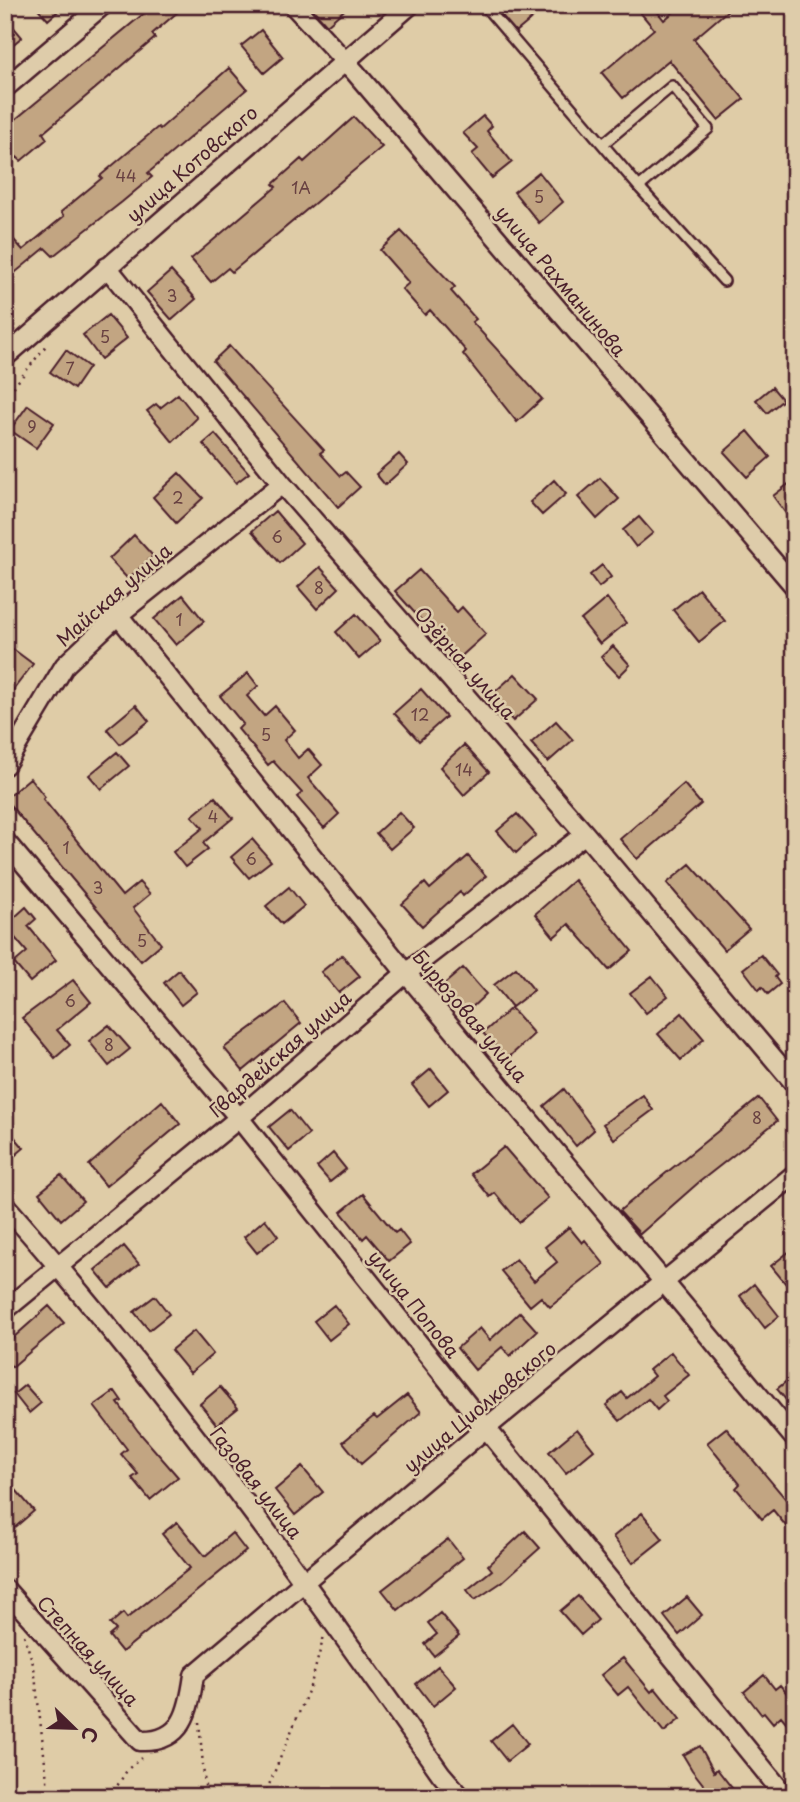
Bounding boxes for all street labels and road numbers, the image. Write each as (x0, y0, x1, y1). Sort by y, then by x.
street label: улица Котовского (119, 98, 263, 228)
street label: улица Рахманинова (490, 199, 634, 362)
street label: Майская улица (49, 536, 177, 652)
street label: Озёрная улица (409, 600, 523, 725)
street label: Бирюзовая улица (407, 943, 535, 1088)
street label: Гвардейская улица (202, 983, 357, 1123)
street label: улица Попова (362, 1243, 467, 1364)
street label: улица Циолковского (397, 1334, 562, 1479)
street label: Газовая улица (204, 1420, 310, 1545)
street label: Степная улица (31, 1589, 146, 1712)

